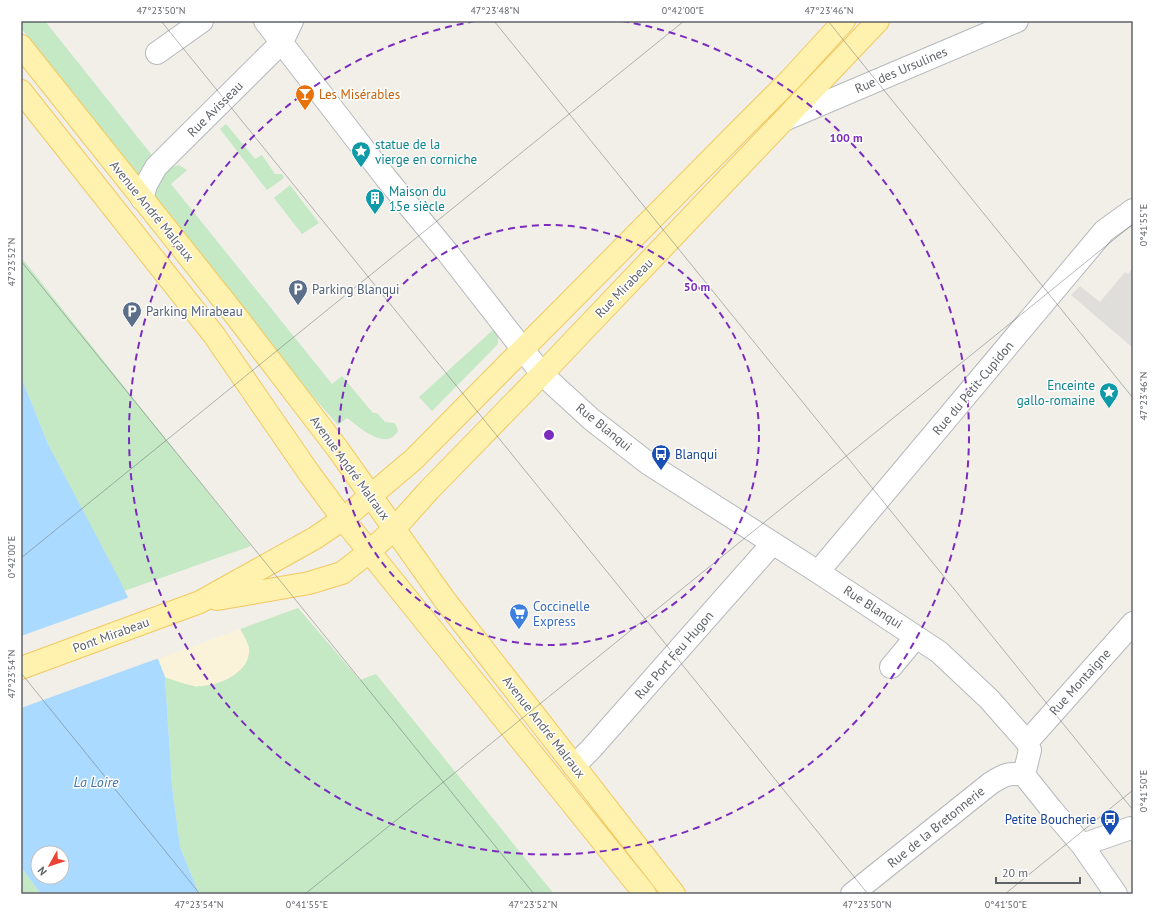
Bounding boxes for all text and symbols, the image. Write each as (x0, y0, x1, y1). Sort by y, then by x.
text: 47°23'50"N (136, 4, 186, 17)
text: 47°23'48"N (470, 4, 520, 17)
text: 0°42'00"E (662, 4, 704, 17)
text: 47°23'46"N (804, 4, 854, 17)
street label: Rue des Ursulines (852, 43, 950, 97)
street label: Rue Avisseau (183, 77, 247, 141)
bar icon: Les Misérables (294, 83, 316, 111)
place label: Les Misérables (319, 86, 400, 103)
text: 100 m (829, 130, 863, 145)
place label: statue de la vierge en corniche (375, 136, 477, 168)
place icon: statue de la vierge en corniche (350, 140, 372, 168)
street label: Avenue André Malraux (106, 157, 198, 265)
place label: Maison du 15e siècle (389, 183, 446, 215)
building icon: Maison du 15e siècle (364, 187, 386, 215)
text: 0°41'55"E (1137, 204, 1150, 246)
text: 47°23'52"N (5, 237, 18, 287)
street label: Rue Mirabeau (591, 255, 657, 321)
parking icon: Parking Blanqui (287, 278, 309, 306)
text: 50 m (684, 279, 710, 294)
place label: Parking Blanqui (312, 281, 399, 298)
parking icon: Parking Mirabeau (121, 300, 143, 328)
place label: Parking Mirabeau (146, 303, 243, 320)
street label: Rue du Petit-Cupidon (929, 337, 1017, 439)
text: 47°23'46"N (1137, 371, 1150, 421)
place label: Enceinte gallo-romaine (1017, 377, 1095, 409)
place icon: Enceinte gallo-romaine (1098, 381, 1120, 409)
street label: Rue Blanqui (573, 399, 635, 455)
street label: Avenue André Malraux (306, 412, 394, 524)
centre of rings (542, 428, 556, 442)
bus stop icon: Blanqui (650, 443, 672, 471)
place label: Blanqui (675, 446, 717, 463)
text: 0°42'00"E (5, 536, 18, 578)
street label: Rue Blanqui (840, 582, 906, 632)
place label: Coccinelle Express (533, 598, 590, 630)
supermarket icon: Coccinelle Express (508, 602, 530, 630)
street label: Rue Port Feu Hugon (631, 607, 717, 703)
street label: Pont Mirabeau (70, 613, 152, 657)
street label: Rue Montaigne (1046, 645, 1114, 719)
text: 47°23'54"N (5, 649, 18, 699)
street label: Avenue André Malraux (499, 673, 589, 782)
text: 0°41'50"E (1137, 770, 1150, 812)
water label: La Loire (73, 773, 119, 791)
street label: Rue de la Bretonnerie (884, 782, 988, 872)
bus stop icon: Petite Boucherie (1099, 808, 1121, 836)
place label: Petite Boucherie (1005, 811, 1096, 828)
north arrow (30, 845, 70, 885)
scale bar (996, 859, 1080, 885)
text: N (35, 864, 50, 879)
text: 20 m (1002, 865, 1028, 880)
text: 47°23'54"N (174, 898, 224, 911)
text: 0°41'55"E (286, 898, 328, 911)
text: 47°23'52"N (508, 898, 558, 911)
text: 47°23'50"N (842, 898, 892, 911)
text: 0°41'50"E (985, 898, 1027, 911)

